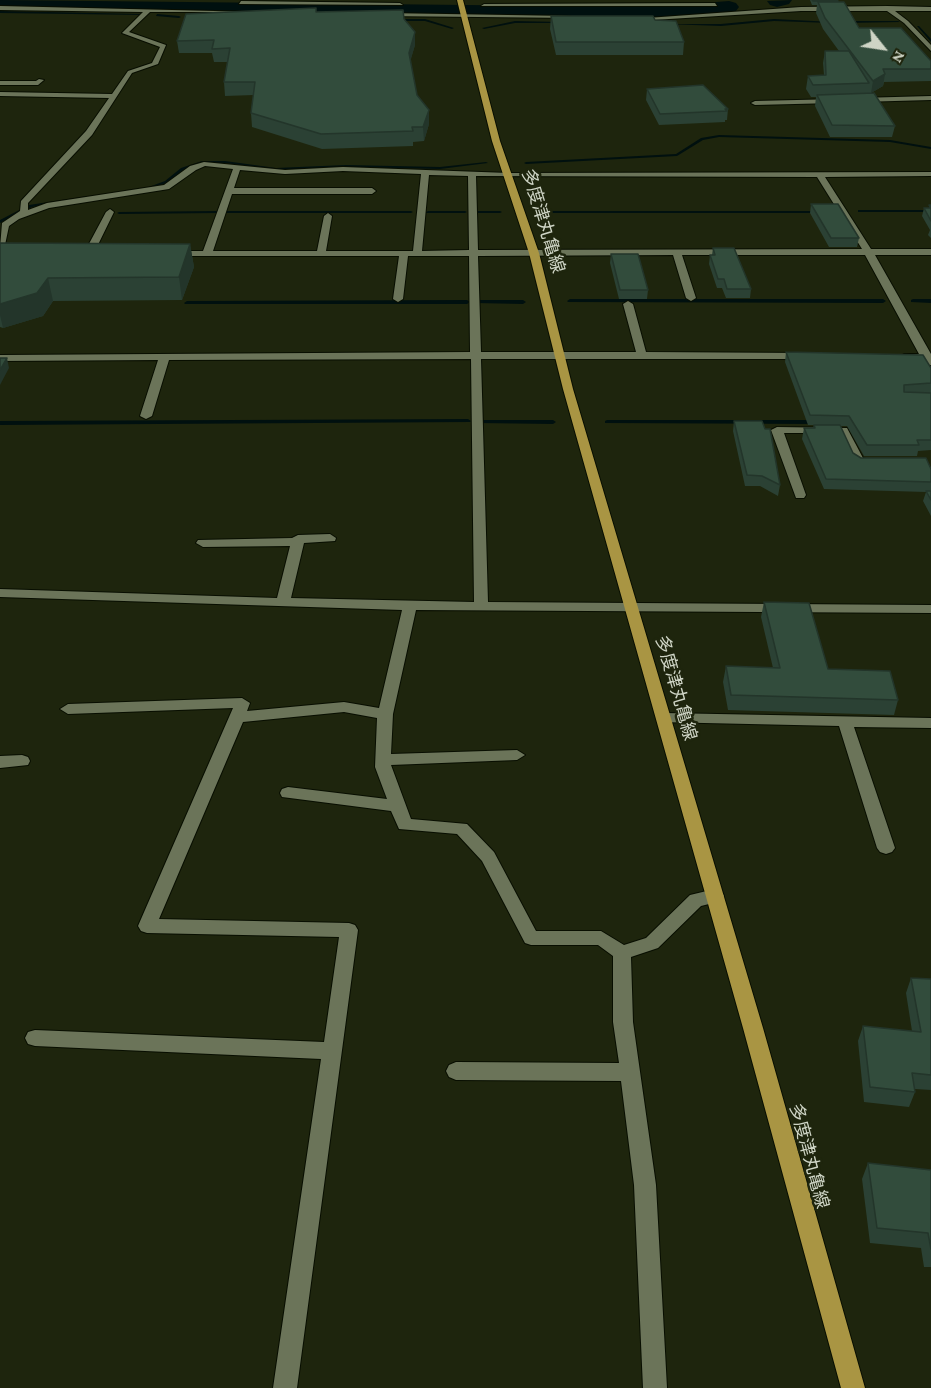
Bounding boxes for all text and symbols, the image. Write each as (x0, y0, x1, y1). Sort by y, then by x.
north arrow (853, 18, 913, 78)
text: N (889, 48, 909, 66)
street label: 多度津丸亀線 (517, 166, 569, 276)
street label: 多度津丸亀線 (651, 633, 701, 743)
street label: 多度津丸亀線 (785, 1101, 833, 1211)

